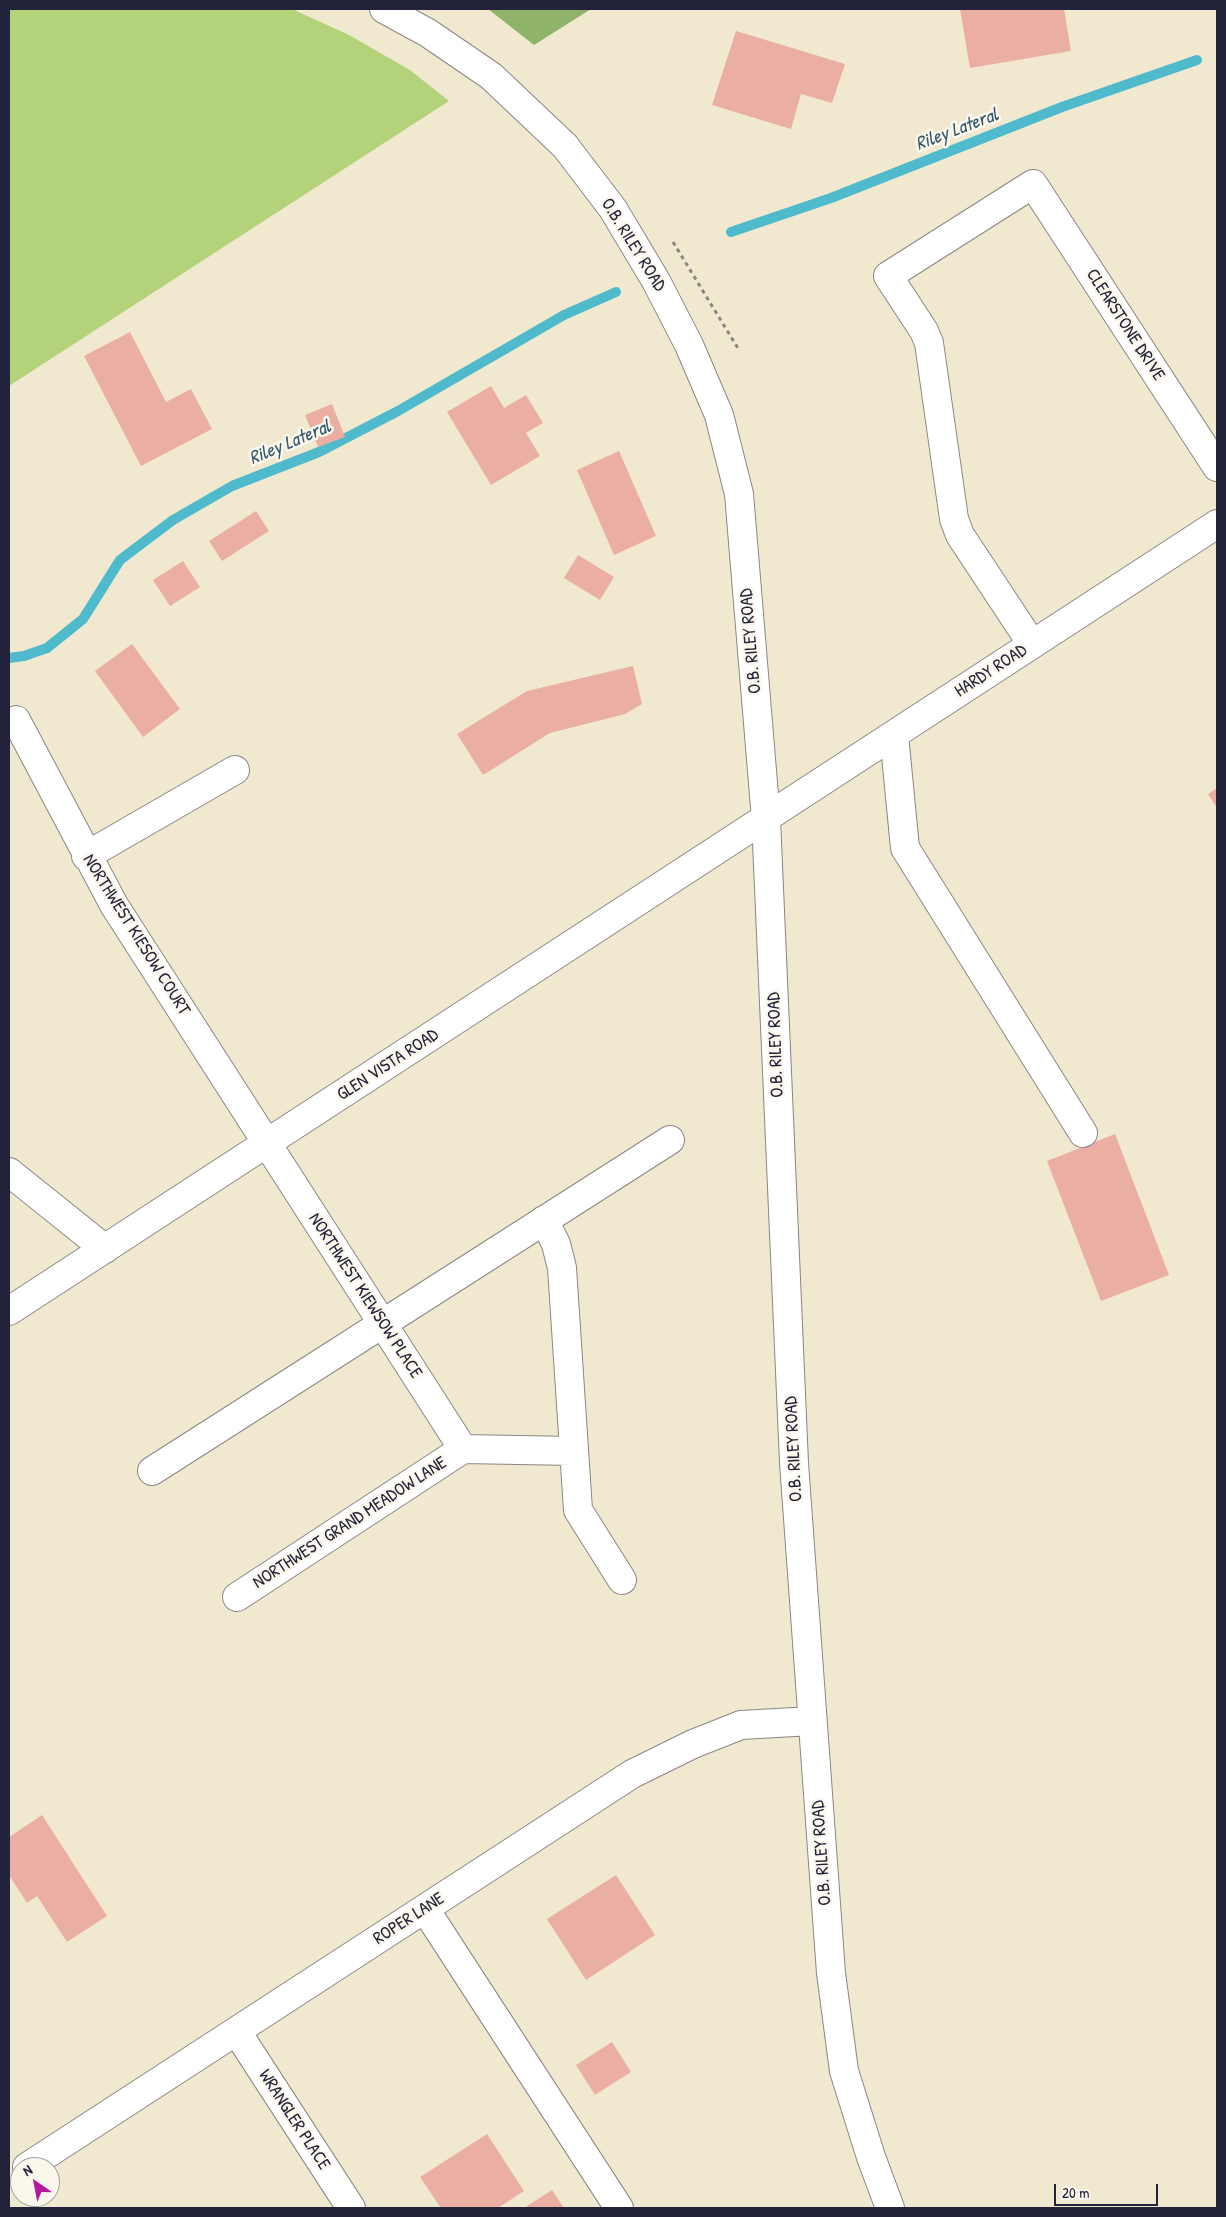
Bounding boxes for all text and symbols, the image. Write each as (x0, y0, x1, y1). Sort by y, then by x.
water label: Riley Lateral (913, 104, 1001, 156)
street label: O.B. RILEY ROAD (596, 194, 670, 296)
street label: CLEARSTONE DRIVE (1081, 265, 1169, 385)
water label: Riley Lateral (246, 416, 334, 470)
street label: O.B. RILEY ROAD (736, 587, 766, 695)
street label: HARDY ROAD (951, 640, 1031, 702)
street label: NORTHWEST KIESOW COURT (78, 850, 194, 1020)
street label: O.B. RILEY ROAD (763, 992, 789, 1098)
street label: GLEN VISTA ROAD (333, 1024, 443, 1106)
street label: NORTHWEST KIEWSOW PLACE (303, 1209, 427, 1383)
street label: O.B. RILEY ROAD (780, 1396, 808, 1502)
street label: NORTHWEST GRAND MEADOW LANE (249, 1452, 451, 1594)
street label: O.B. RILEY ROAD (808, 1800, 836, 1906)
street label: ROPER LANE (370, 1888, 448, 1950)
street label: WRANGLER PLACE (254, 2066, 334, 2174)
north arrow (10, 2157, 60, 2207)
text: N (19, 2160, 35, 2180)
scale bar (1056, 2174, 1160, 2206)
text: 20 m (1062, 2182, 1089, 2203)

